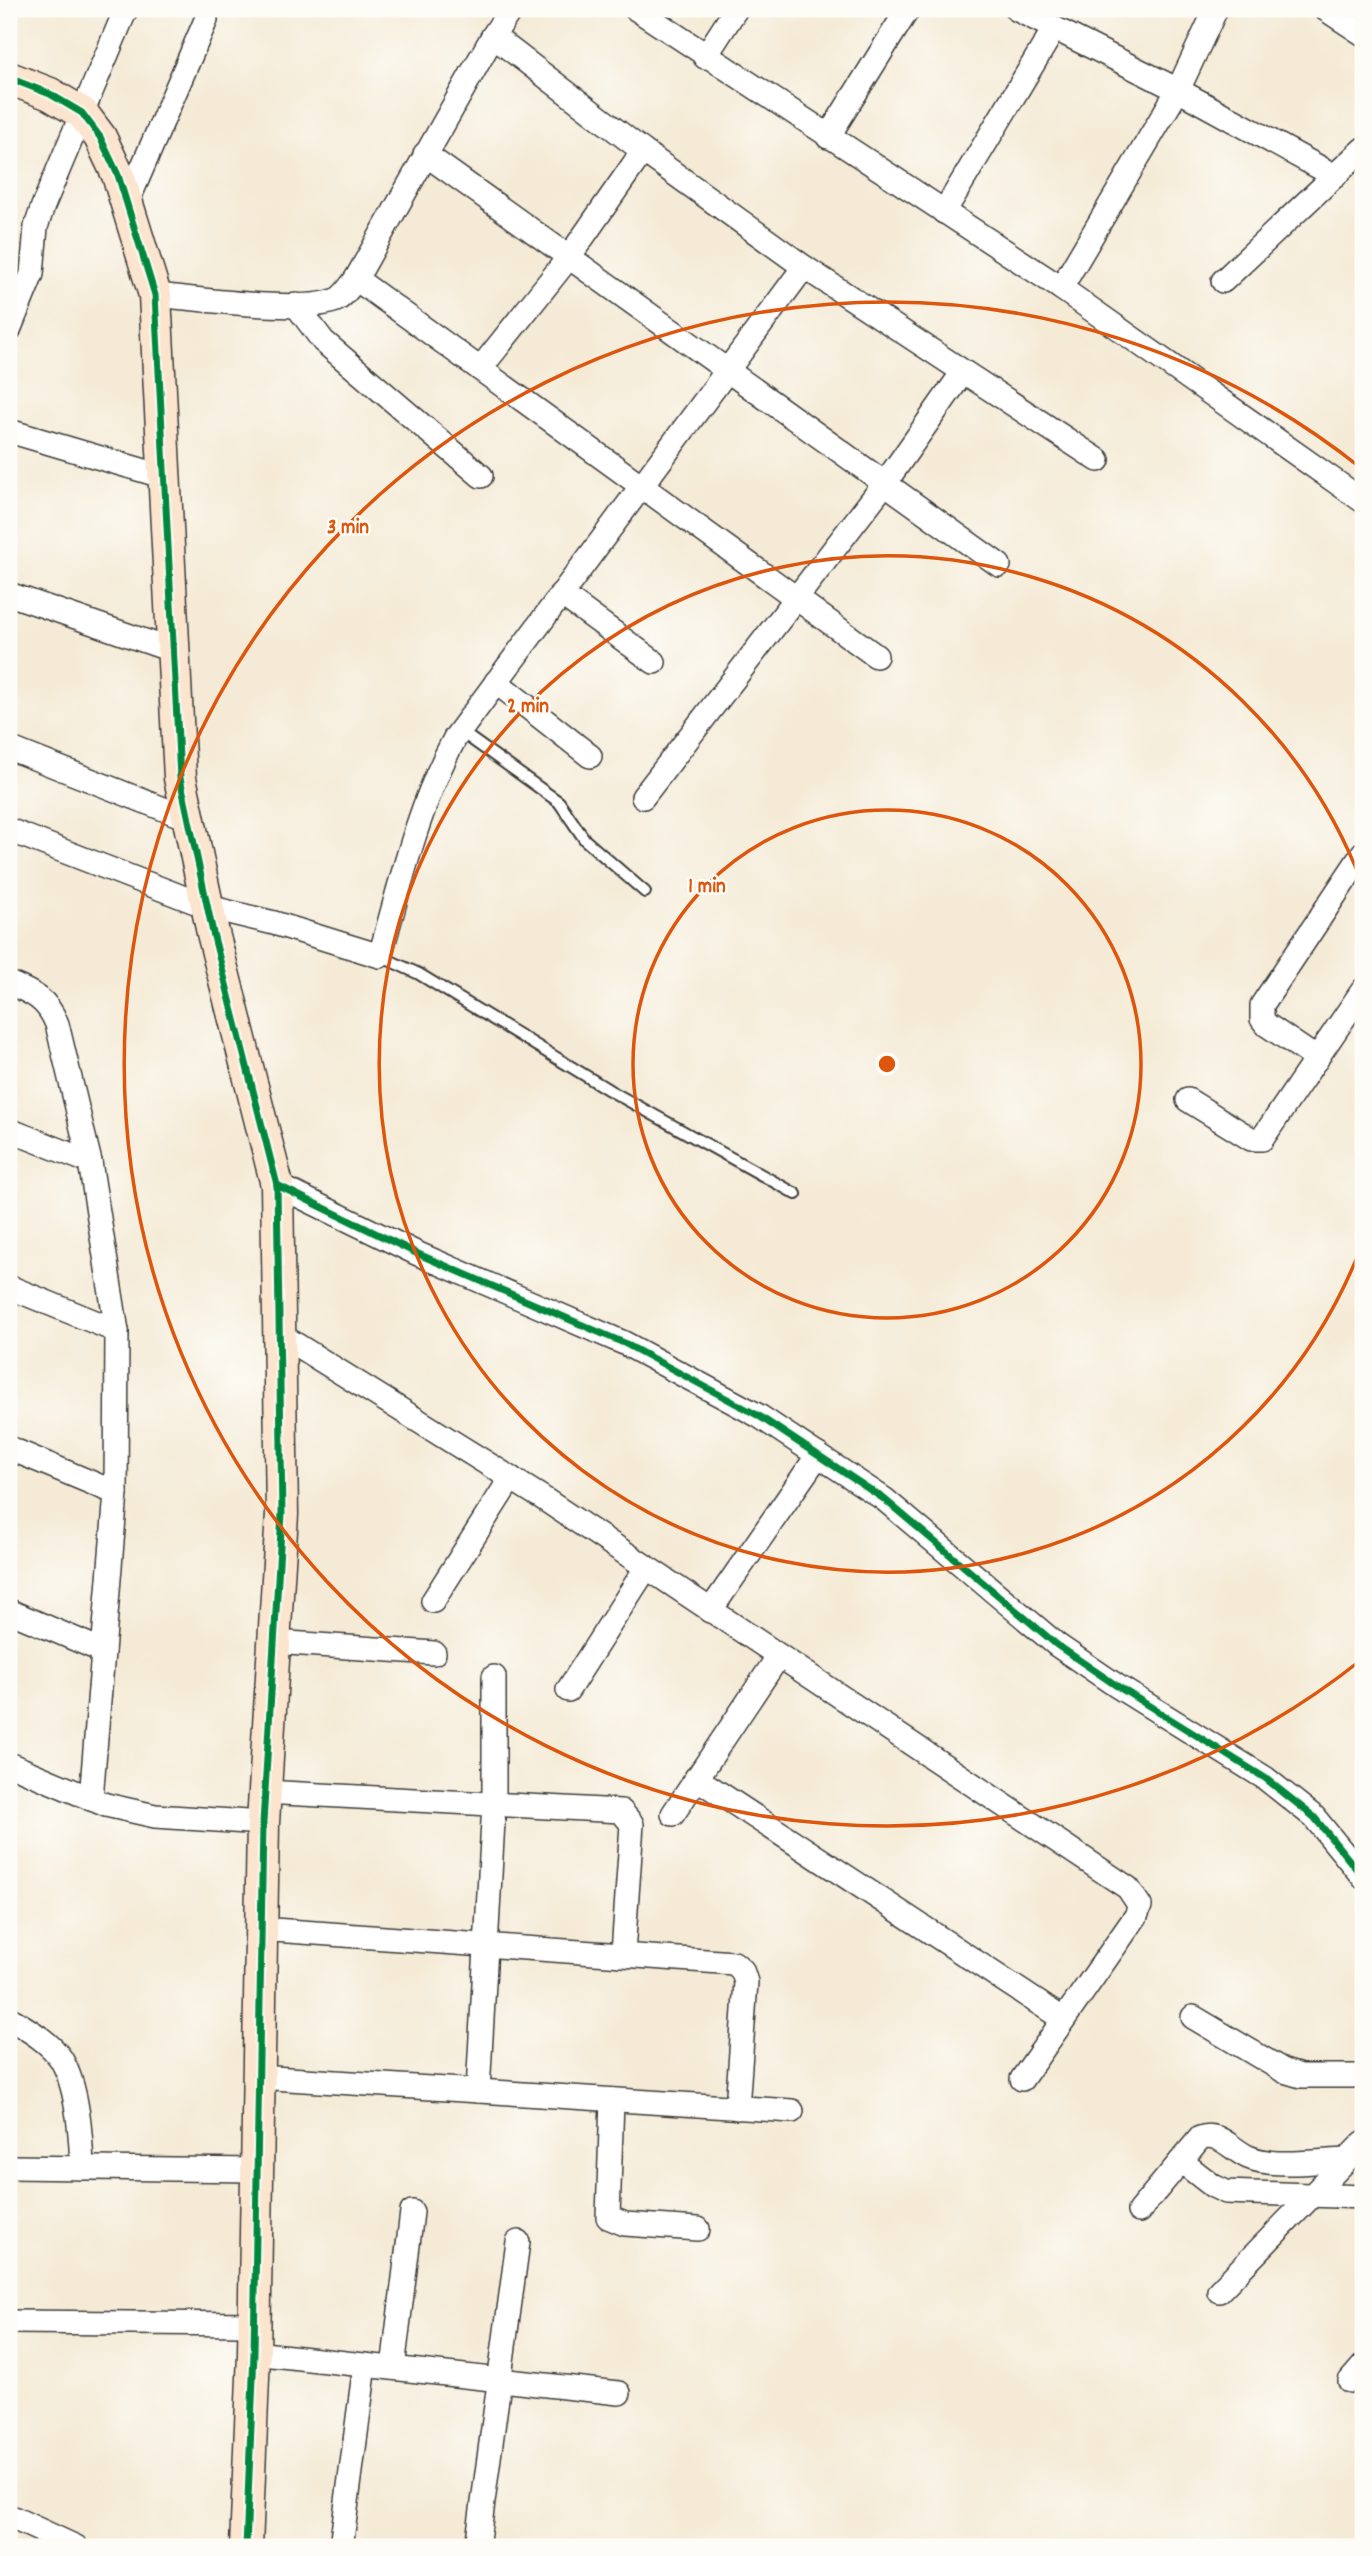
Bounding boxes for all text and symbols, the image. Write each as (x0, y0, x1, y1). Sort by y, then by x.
text: 3 min (327, 514, 369, 544)
text: 2 min (507, 693, 549, 723)
text: 1 min (688, 873, 726, 903)
centre of rings (875, 1052, 899, 1076)

